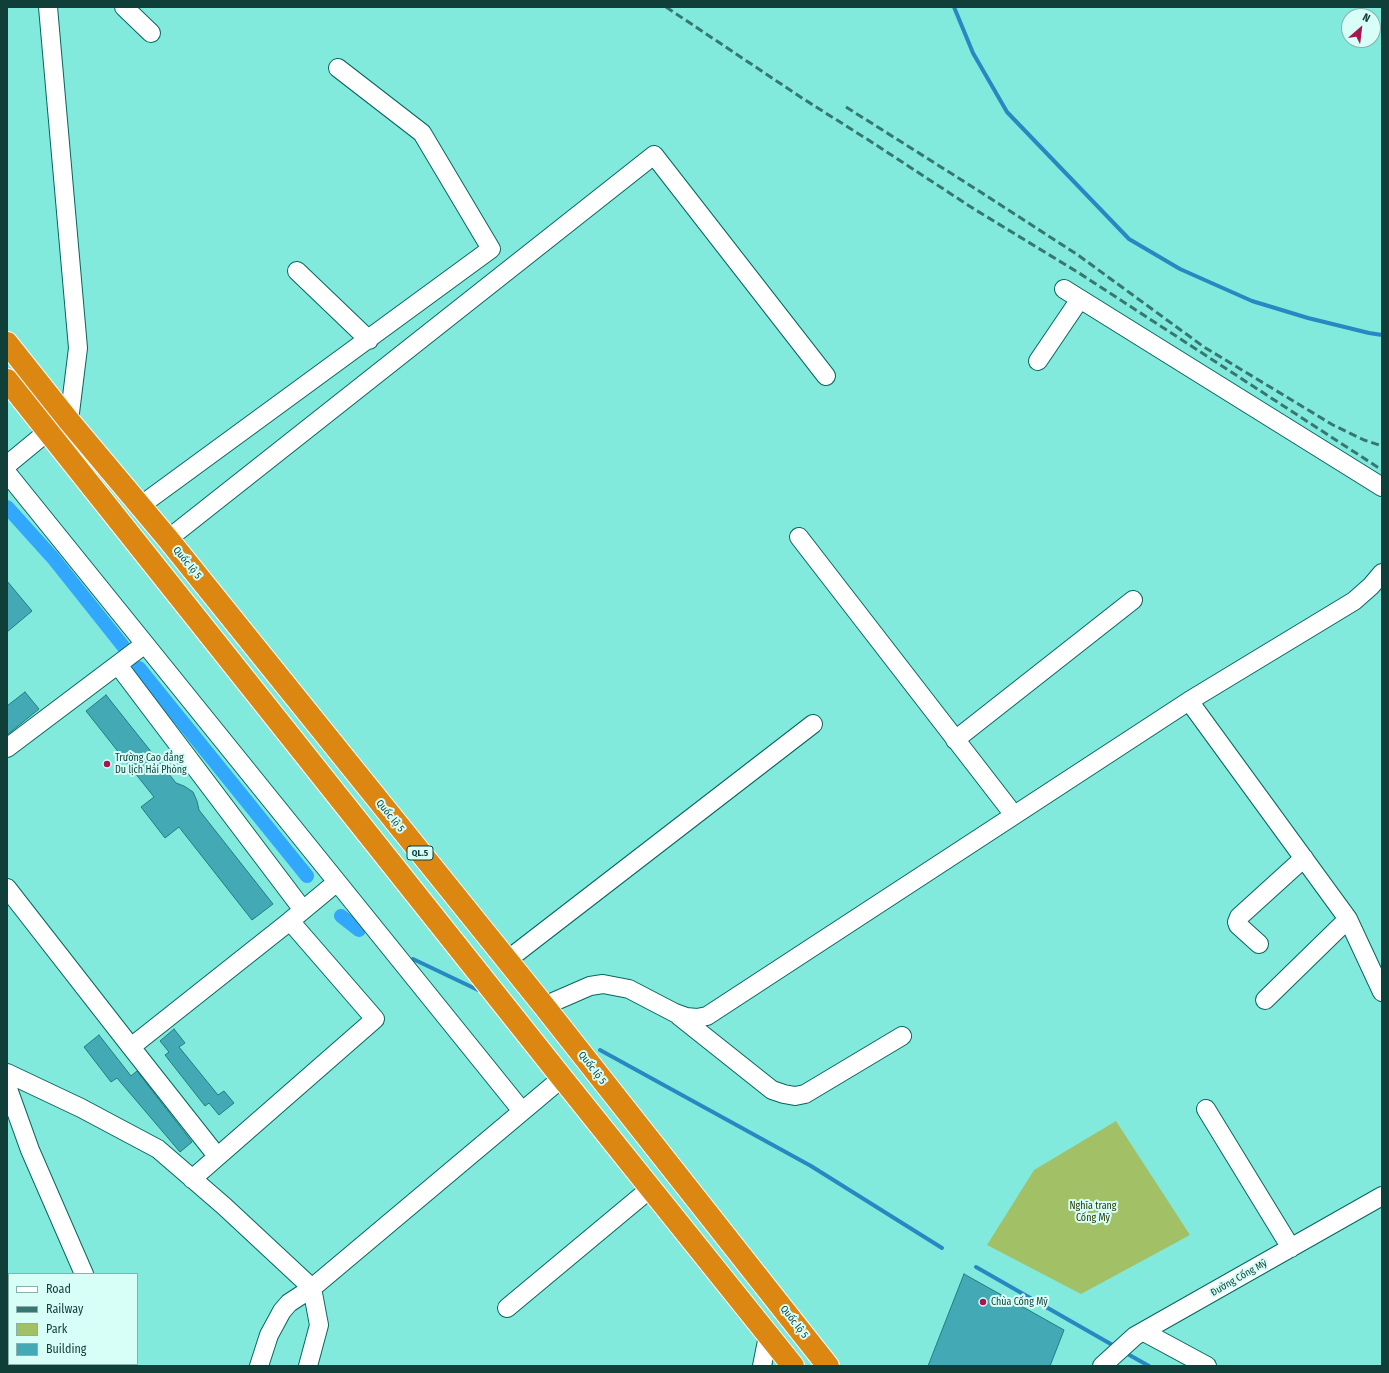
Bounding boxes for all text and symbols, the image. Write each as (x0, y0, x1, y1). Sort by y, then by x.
north arrow (1341, 8, 1381, 48)
text: N (1360, 11, 1372, 25)
street label: Quốc lộ 5 (170, 544, 204, 582)
place label: Trường Cao đẳng Du lịch Hải Phòng (115, 752, 187, 776)
marker: Trường Cao đẳng Du lịch Hải Phòng (102, 759, 112, 769)
street label: Quốc lộ 5 (373, 797, 407, 835)
road number: QL.5 (407, 846, 433, 860)
street label: Quốc lộ 5 (576, 1049, 608, 1087)
park label: Nghĩa trang Cống Mỹ (1069, 1200, 1117, 1224)
street label: Đường Cống Mỹ (1209, 1257, 1269, 1299)
legend (8, 1273, 138, 1365)
text: Road (46, 1282, 71, 1296)
place label: Chùa Cống Mỹ (991, 1296, 1048, 1308)
marker: Chùa Cống Mỹ (978, 1297, 988, 1307)
text: Railway (46, 1302, 83, 1316)
street label: Quốc lộ 5 (778, 1303, 810, 1341)
text: Park (46, 1322, 67, 1336)
text: Building (46, 1342, 86, 1356)

